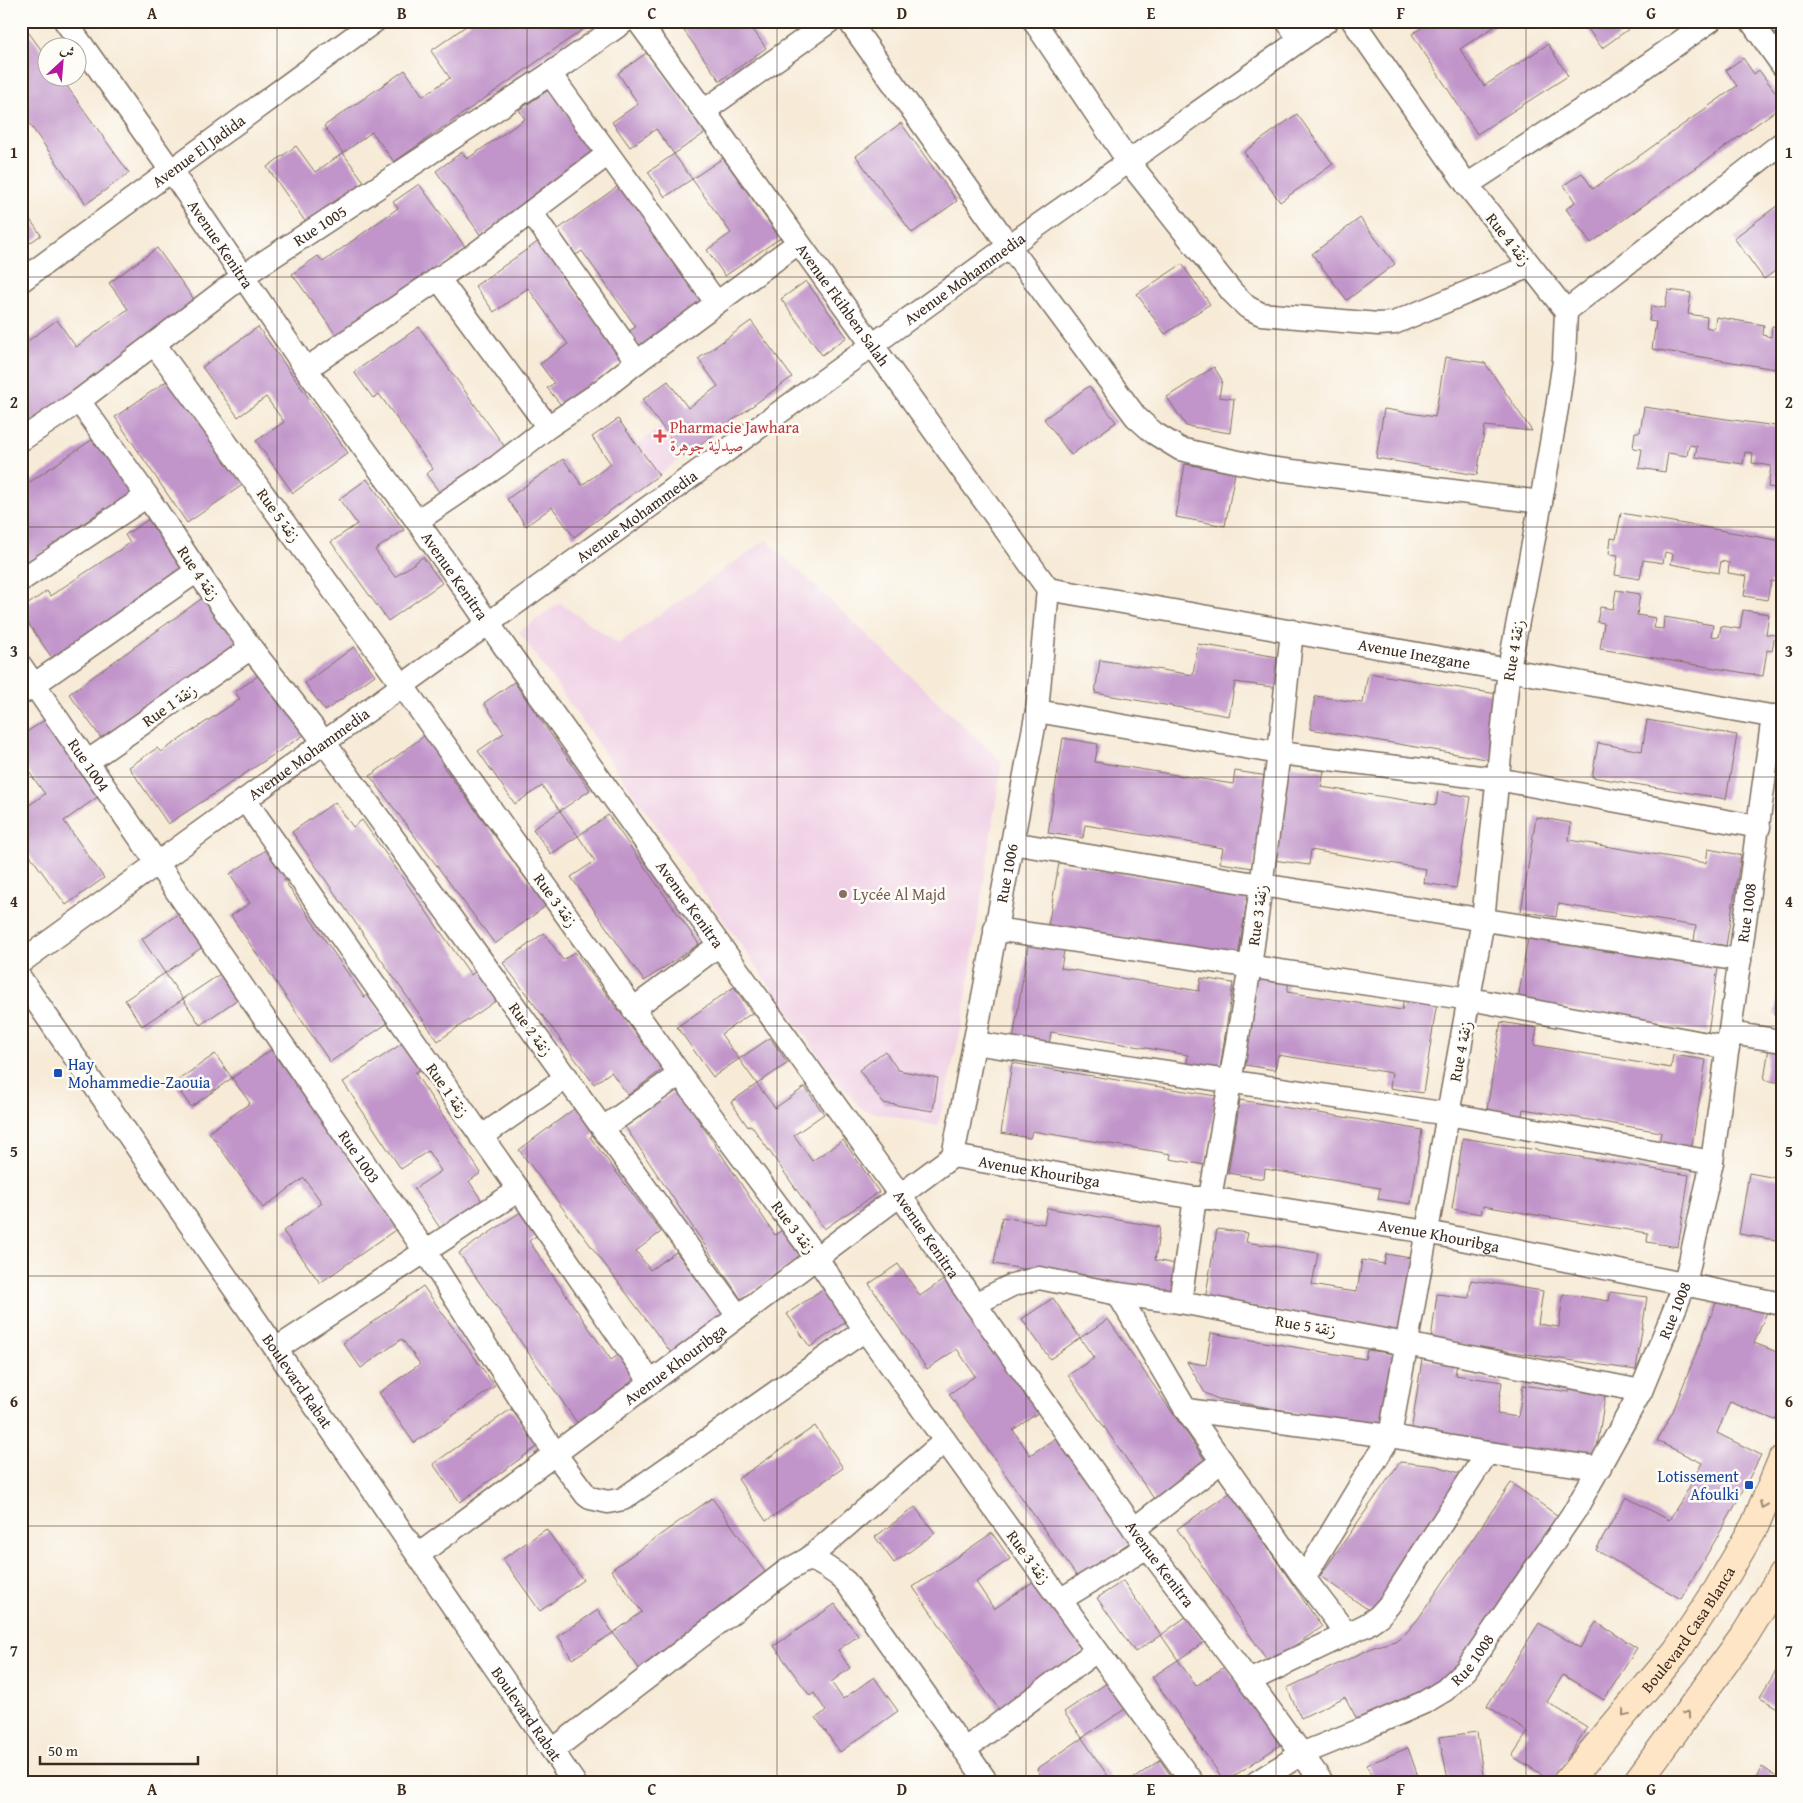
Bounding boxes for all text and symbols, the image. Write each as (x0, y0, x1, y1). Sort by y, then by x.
text: A (147, 1, 158, 25)
text: B (397, 1, 407, 25)
text: C (647, 1, 657, 25)
text: D (897, 1, 907, 25)
text: E (1147, 1, 1156, 25)
text: F (1397, 1, 1405, 25)
text: G (1646, 1, 1656, 25)
north arrow (38, 38, 88, 88)
text: ش (57, 38, 78, 62)
street label: Avenue El Jadida (147, 108, 250, 193)
text: 1 (10, 140, 18, 164)
text: 1 (1785, 140, 1793, 164)
street label: Avenue Kenitra (182, 195, 260, 294)
street label: Rue 1005 (288, 199, 351, 252)
street label: Rue 4 زنقة (1481, 207, 1537, 271)
street label: Avenue Mohammedia (899, 226, 1030, 331)
street label: Avenue Fkihben Salah (791, 238, 896, 371)
text: 2 (10, 390, 18, 414)
text: 2 (1785, 390, 1793, 414)
place label: Pharmacie Jawhara صيدلية جوهرة (670, 415, 800, 457)
marker: Pharmacie Jawhara صيدلية جوهرة (654, 430, 666, 442)
street label: Avenue Mohammedia (571, 464, 702, 568)
street label: Rue 5 زنقة (251, 483, 307, 547)
street label: Avenue Kenitra (416, 526, 495, 625)
street label: Rue 4 زنقة (172, 541, 226, 605)
street label: Rue 4 زنقة (1496, 618, 1530, 682)
street label: Avenue Inezgane (1357, 632, 1472, 675)
text: 3 (10, 639, 18, 663)
text: 3 (1785, 639, 1793, 663)
street label: Rue 1 زنقة (137, 677, 201, 733)
street label: Avenue Mohammedia (243, 701, 374, 806)
street label: Rue 1004 (62, 733, 116, 796)
street label: Rue 1006 (989, 841, 1024, 905)
street label: Avenue Kenitra (650, 855, 730, 953)
street label: Rue 3 زنقة (528, 868, 584, 932)
street label: Rue 1008 (1730, 881, 1762, 944)
place label: Lycée Al Majd (853, 882, 946, 906)
street label: Rue 3 زنقة (1241, 883, 1273, 947)
marker: Lycée Al Majd (837, 888, 849, 900)
text: 4 (10, 889, 18, 913)
text: 4 (1785, 889, 1793, 913)
street label: Rue 2 زنقة (503, 997, 559, 1061)
street label: Rue 4 زنقة (1442, 1018, 1478, 1084)
place label: Hay Mohammedie-Zaouia (68, 1052, 211, 1094)
street label: Rue 1 زنقة (420, 1058, 476, 1122)
marker: Hay Mohammedie-Zaouia (52, 1067, 64, 1079)
street label: Rue 1003 (333, 1125, 387, 1188)
text: 5 (10, 1139, 18, 1163)
text: 5 (1785, 1139, 1793, 1163)
street label: Avenue Khouribga (977, 1149, 1102, 1193)
street label: Avenue Kenitra (888, 1185, 966, 1283)
street label: Rue 3 زنقة (766, 1195, 822, 1259)
street label: Avenue Khouribga (1377, 1213, 1502, 1259)
street label: Rue 1008 (1652, 1278, 1697, 1342)
street label: Rue 5 زنقة (1274, 1308, 1338, 1342)
street label: Avenue Khouribga (619, 1317, 732, 1411)
street label: Boulevard Rabat (257, 1329, 339, 1433)
text: 6 (10, 1389, 18, 1413)
text: 6 (1785, 1389, 1793, 1413)
place label: Lotissement Afoulki (1657, 1464, 1740, 1506)
marker: Lotissement Afoulki (1743, 1479, 1755, 1491)
one-way arrow (1759, 1500, 1769, 1509)
street label: Avenue Kenitra (1120, 1515, 1201, 1612)
street label: Rue 3 زنقة (1001, 1525, 1057, 1589)
street label: Boulevard Casa Blanca (1635, 1561, 1741, 1698)
street label: Rue 1008 (1445, 1628, 1500, 1691)
text: 7 (10, 1638, 18, 1662)
text: 7 (1785, 1638, 1793, 1662)
street label: Boulevard Rabat (486, 1662, 568, 1766)
one-way arrow (1622, 1707, 1631, 1716)
one-way arrow (1681, 1710, 1690, 1720)
scale bar (40, 1733, 198, 1765)
text: 50 m (48, 1740, 79, 1761)
text: A (147, 1777, 158, 1801)
text: B (397, 1777, 407, 1801)
text: C (647, 1777, 657, 1801)
text: D (897, 1777, 907, 1801)
text: E (1147, 1777, 1156, 1801)
text: F (1397, 1777, 1405, 1801)
text: G (1646, 1777, 1656, 1801)

